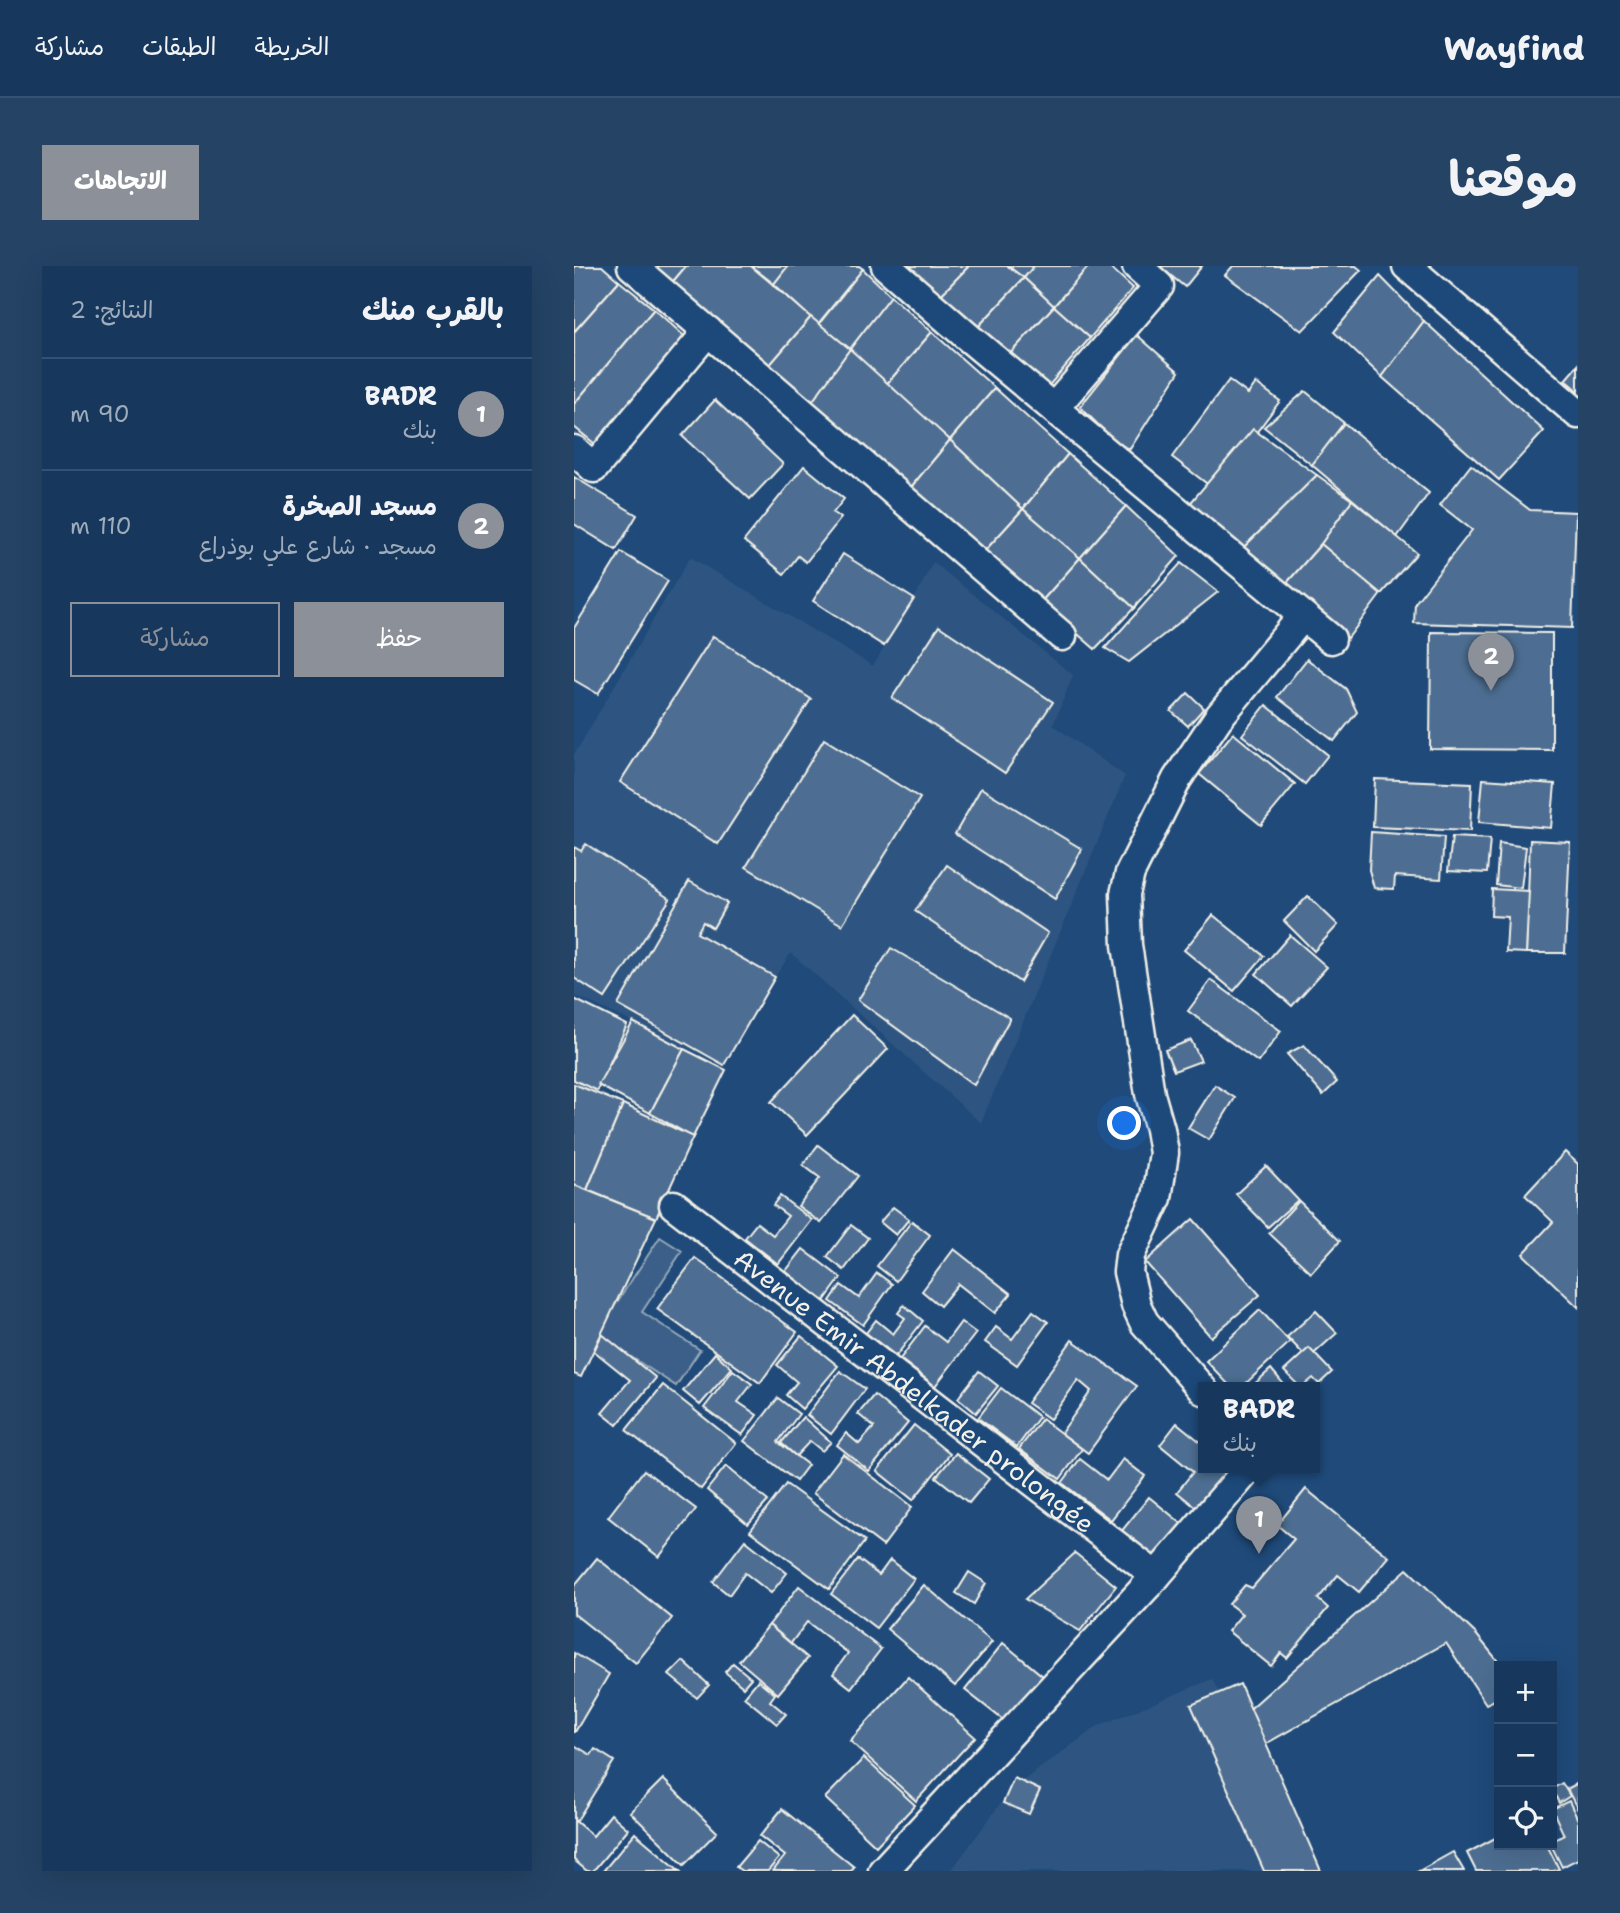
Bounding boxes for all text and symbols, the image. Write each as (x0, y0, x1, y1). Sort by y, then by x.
text: Wayfind (1444, 26, 1585, 71)
text: مشاركة (35, 31, 104, 63)
text: الطبقات (142, 31, 217, 63)
text: الخريطة (255, 31, 329, 63)
button: الاتجاهات (42, 145, 199, 220)
text: موقعنا (1448, 146, 1578, 212)
text: بالقرب منك (362, 289, 504, 330)
text: النتائج: 2 (70, 295, 153, 325)
text: BADR (364, 378, 437, 413)
text: 90 m (70, 399, 130, 429)
text: 1 (476, 399, 486, 429)
text: بنك (403, 415, 437, 445)
text: مسجد الصخرة (282, 488, 437, 523)
text: 110 m (70, 511, 132, 541)
text: 2 (473, 511, 489, 541)
text: مسجد · شارع علي بوذراع (198, 531, 437, 561)
button: مشاركة (70, 602, 280, 677)
button: حفظ (294, 602, 504, 677)
pin: 2 (1468, 633, 1514, 691)
your location (1107, 1106, 1141, 1140)
street label: Avenue Emir Abdelkader prolongée (727, 1240, 1102, 1540)
popup (1198, 1382, 1320, 1473)
text: BADR (1223, 1391, 1295, 1426)
text: بنك (1223, 1428, 1257, 1458)
pin: 1 (1236, 1496, 1282, 1554)
map controls (1494, 1661, 1557, 1850)
button: + (1494, 1661, 1557, 1724)
button: − (1494, 1724, 1557, 1787)
button: locate (1494, 1787, 1557, 1850)

